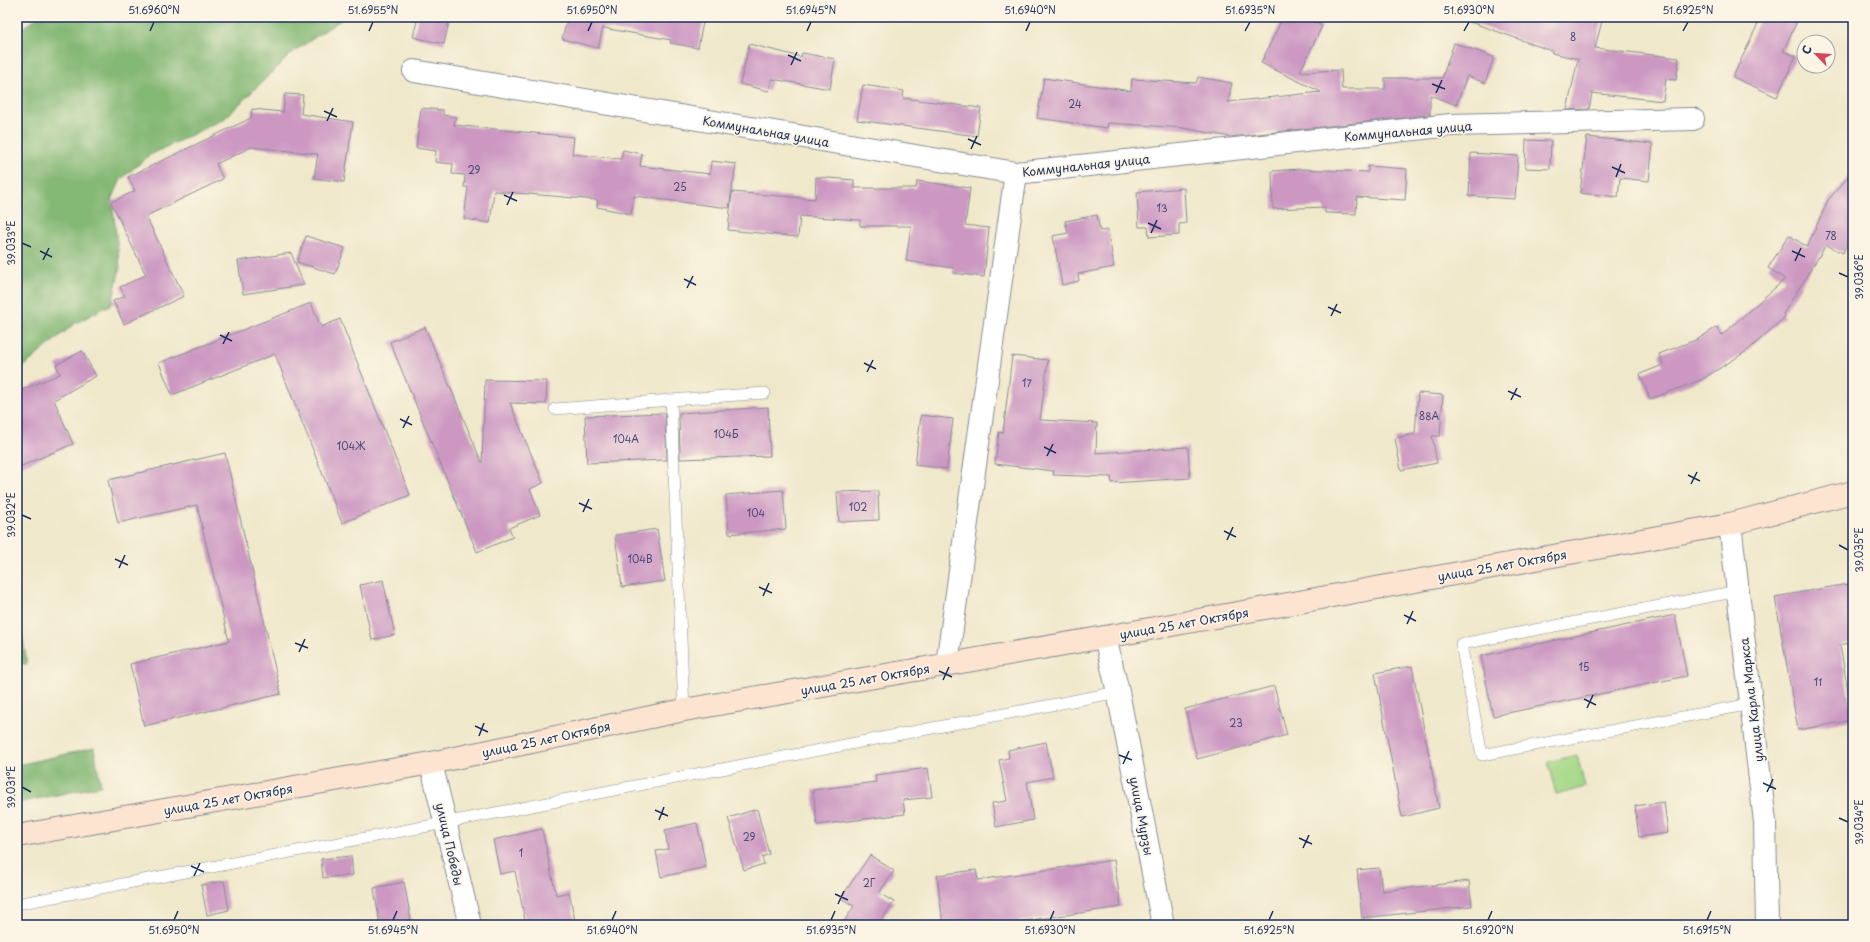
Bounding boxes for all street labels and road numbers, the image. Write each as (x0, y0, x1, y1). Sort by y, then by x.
street label: Коммунальная улица (701, 111, 831, 151)
street label: Коммунальная улица (1343, 116, 1473, 146)
street label: Коммунальная улица (1021, 149, 1151, 181)
street label: улица 25 лет Октября (1436, 545, 1568, 585)
street label: улица 25 лет Октября (1118, 603, 1250, 643)
street label: улица Карла Маркса (1734, 636, 1768, 763)
street label: улица 25 лет Октября (799, 659, 931, 699)
street label: улица 25 лет Октября (480, 717, 612, 761)
street label: улица Мурзы (1126, 775, 1158, 857)
street label: улица 25 лет Октября (162, 779, 294, 819)
street label: улица Победы (432, 801, 468, 887)

